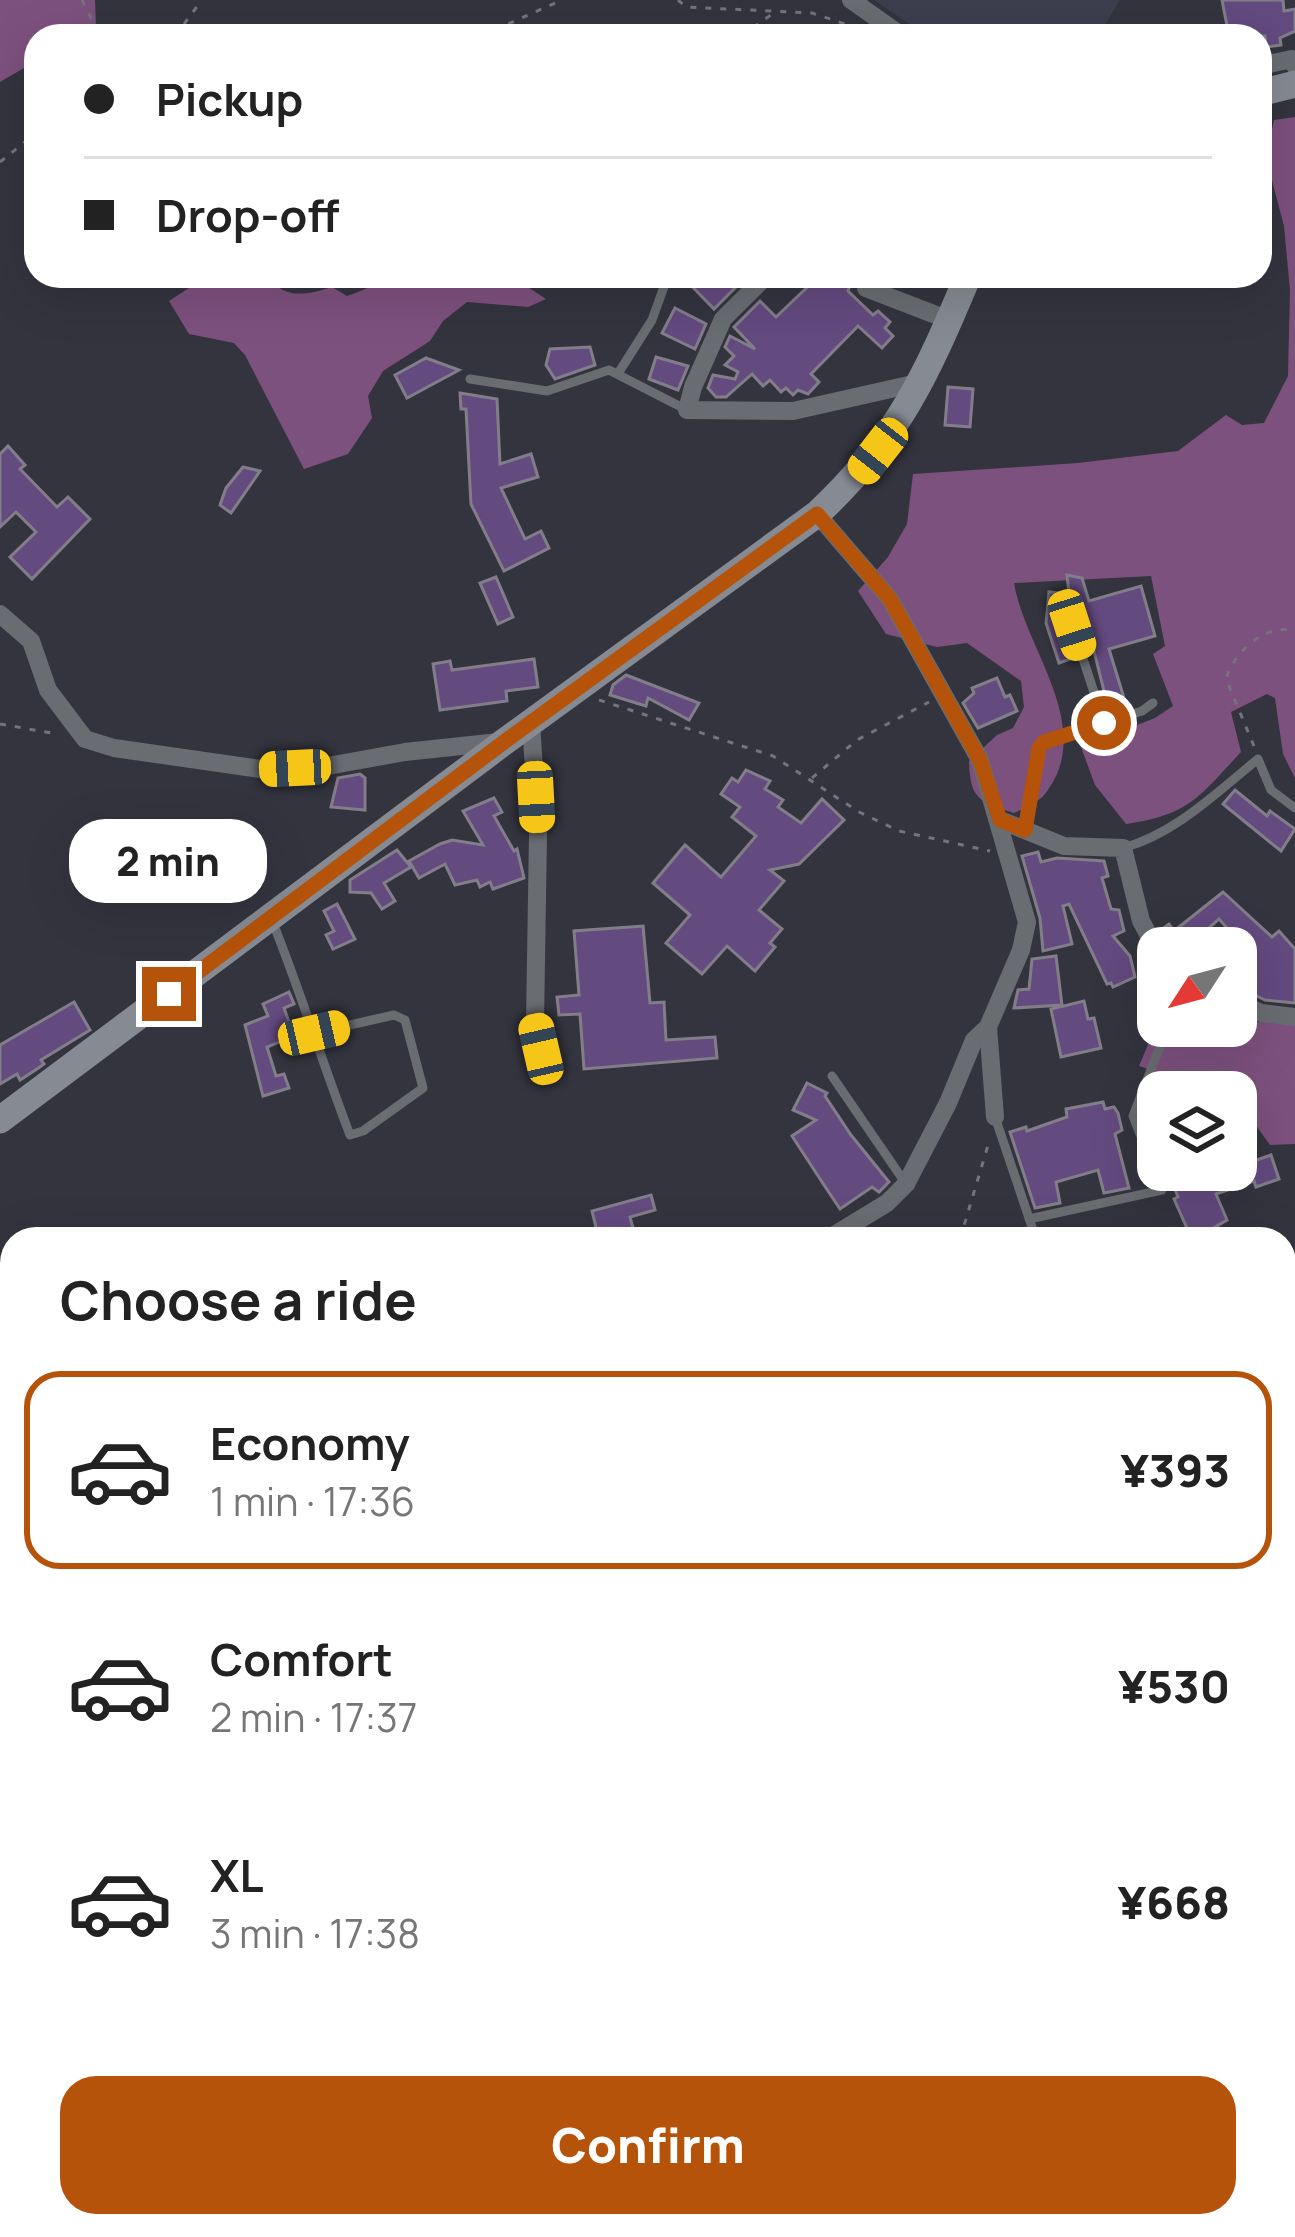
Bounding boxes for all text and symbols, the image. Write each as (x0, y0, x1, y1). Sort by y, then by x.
text: Pickup (156, 68, 303, 130)
text: Drop-off (156, 184, 339, 246)
car (842, 412, 914, 490)
car (1044, 585, 1100, 665)
route start (1077, 696, 1131, 750)
car (258, 748, 332, 788)
car (516, 760, 556, 834)
callout: 2 min (70, 820, 268, 904)
text: 2 min (116, 834, 220, 888)
north arrow (1137, 927, 1257, 1047)
map controls (1137, 927, 1257, 1191)
route end (142, 967, 196, 1021)
car (275, 1007, 353, 1059)
car (515, 1010, 567, 1088)
button: layers (1137, 1071, 1257, 1191)
text: Choose a ride (60, 1262, 417, 1336)
text: Economy (210, 1412, 410, 1474)
icon: car (66, 1416, 174, 1524)
text: ¥393 (1120, 1439, 1230, 1501)
text: 1 min · 17:36 (210, 1474, 415, 1528)
text: Comfort (210, 1628, 393, 1690)
icon: car (66, 1632, 174, 1740)
text: ¥530 (1118, 1655, 1230, 1717)
text: 2 min · 17:37 (210, 1690, 417, 1744)
text: XL (210, 1844, 264, 1906)
icon: car (66, 1848, 174, 1956)
text: ¥668 (1118, 1871, 1230, 1933)
text: 3 min · 17:38 (210, 1906, 420, 1960)
button: Confirm (60, 2076, 1236, 2214)

